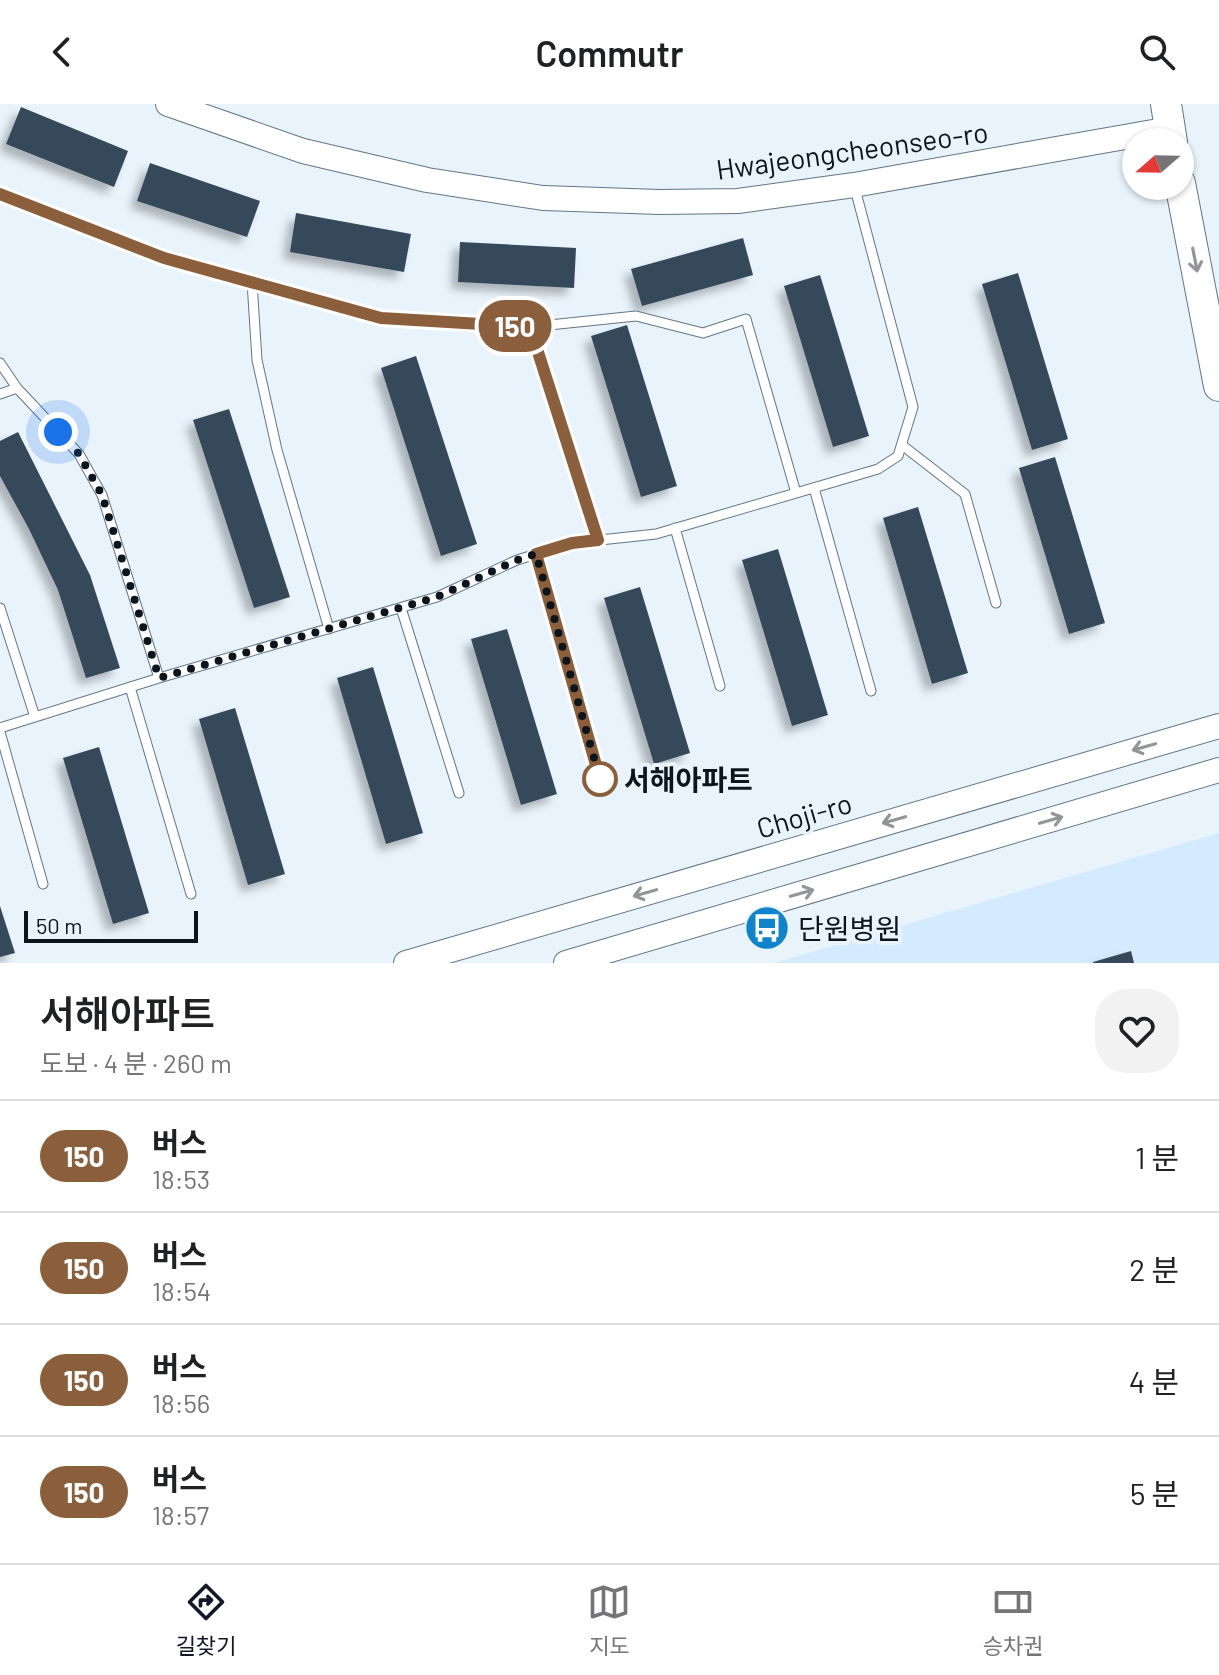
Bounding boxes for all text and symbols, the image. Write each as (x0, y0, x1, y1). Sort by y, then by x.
icon: back (40, 30, 84, 74)
icon: search (1135, 30, 1179, 74)
text: Commutr (535, 31, 684, 74)
street label: Hwajeongcheonseo-ro (714, 114, 990, 186)
north arrow (1122, 128, 1194, 200)
map controls (1122, 128, 1194, 200)
one-way arrow (1188, 246, 1203, 272)
line badge: 150 (469, 300, 561, 352)
text: 150 (495, 309, 535, 343)
your location (38, 412, 78, 452)
one-way arrow (1132, 741, 1157, 756)
marker: 서해아파트 (583, 762, 617, 796)
place label: 서해아파트 (624, 762, 753, 796)
street label: Choji-ro (752, 785, 856, 845)
one-way arrow (1038, 812, 1064, 827)
one-way arrow (882, 813, 908, 828)
one-way arrow (788, 885, 814, 900)
one-way arrow (632, 886, 658, 901)
bus stop icon: 단원병원 (743, 904, 791, 952)
scale bar (24, 907, 198, 943)
place label: 단원병원 (798, 911, 901, 945)
text: 50 m (36, 912, 82, 938)
button: heart (1095, 989, 1179, 1073)
text: 서해아파트 (40, 990, 215, 1036)
text: 도보 · 4 분 · 260 m (40, 1047, 232, 1078)
text: 버스 (152, 1124, 207, 1160)
text: 150 (64, 1139, 104, 1173)
text: 1 분 (1135, 1139, 1179, 1175)
text: 18:53 (152, 1163, 210, 1194)
text: 버스 (152, 1236, 207, 1272)
text: 150 (64, 1251, 104, 1285)
text: 2 분 (1129, 1251, 1179, 1287)
text: 18:54 (152, 1275, 211, 1306)
text: 버스 (152, 1348, 207, 1384)
text: 150 (64, 1363, 104, 1397)
text: 4 분 (1129, 1363, 1179, 1399)
text: 18:56 (152, 1387, 210, 1418)
text: 버스 (152, 1460, 207, 1496)
text: 150 (64, 1475, 104, 1509)
text: 5 분 (1130, 1475, 1179, 1511)
text: 18:57 (152, 1499, 209, 1530)
tab: 길찾기 (176, 1580, 236, 1660)
tab: 지도 (587, 1580, 631, 1660)
tab: 승차권 (983, 1580, 1043, 1660)

